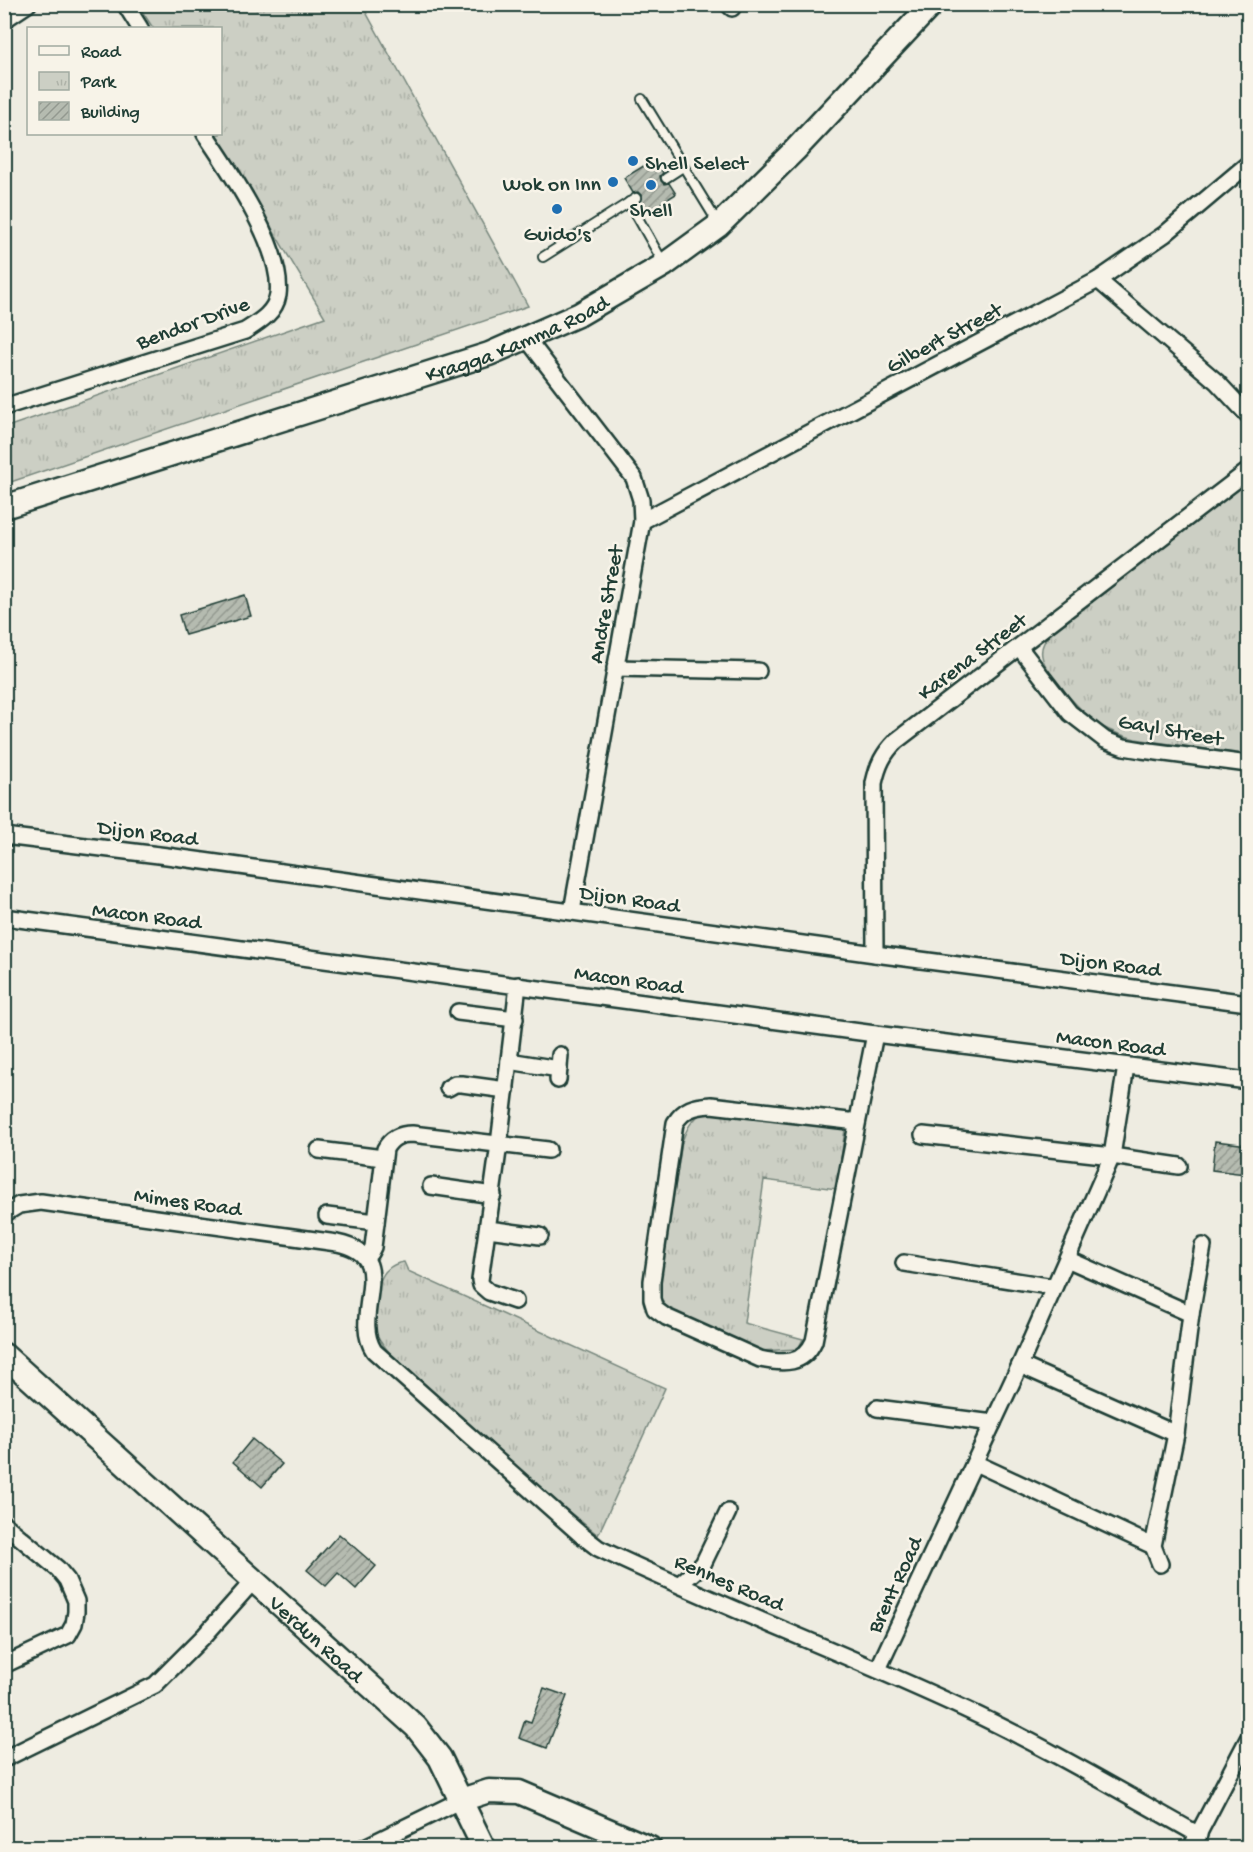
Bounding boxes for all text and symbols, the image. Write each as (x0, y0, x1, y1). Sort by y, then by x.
legend (27, 27, 222, 135)
text: Road (81, 43, 122, 64)
text: Park (80, 73, 117, 94)
text: Building (80, 103, 140, 124)
place label: Shell Select (645, 152, 750, 178)
marker: Shell Select (626, 154, 640, 168)
place label: Wok on Inn (503, 173, 602, 199)
marker: Wok on Inn (606, 175, 620, 189)
marker: Shell (644, 178, 658, 192)
place label: Shell (629, 199, 673, 225)
marker: Guido's (550, 202, 564, 216)
place label: Guido's (524, 223, 591, 249)
street label: Kragga Kamma Road (423, 290, 616, 390)
street label: Bendor Drive (132, 292, 254, 358)
street label: Gilbert Street (883, 297, 1009, 381)
street label: Andre Street (585, 542, 631, 666)
street label: Karena Street (914, 607, 1035, 708)
street label: Gayl Street (1116, 710, 1227, 754)
street label: Dijon Road (94, 816, 201, 854)
street label: Dijon Road (576, 881, 683, 921)
street label: Macon Road (90, 898, 205, 938)
street label: Dijon Road (1057, 947, 1164, 985)
street label: Macon Road (572, 961, 687, 1003)
street label: Macon Road (1054, 1025, 1169, 1065)
street label: Mimes Road (132, 1184, 245, 1225)
street label: Brent Road (863, 1532, 931, 1639)
street label: Rennes Road (670, 1550, 789, 1620)
street label: Verdun Road (261, 1591, 369, 1691)

